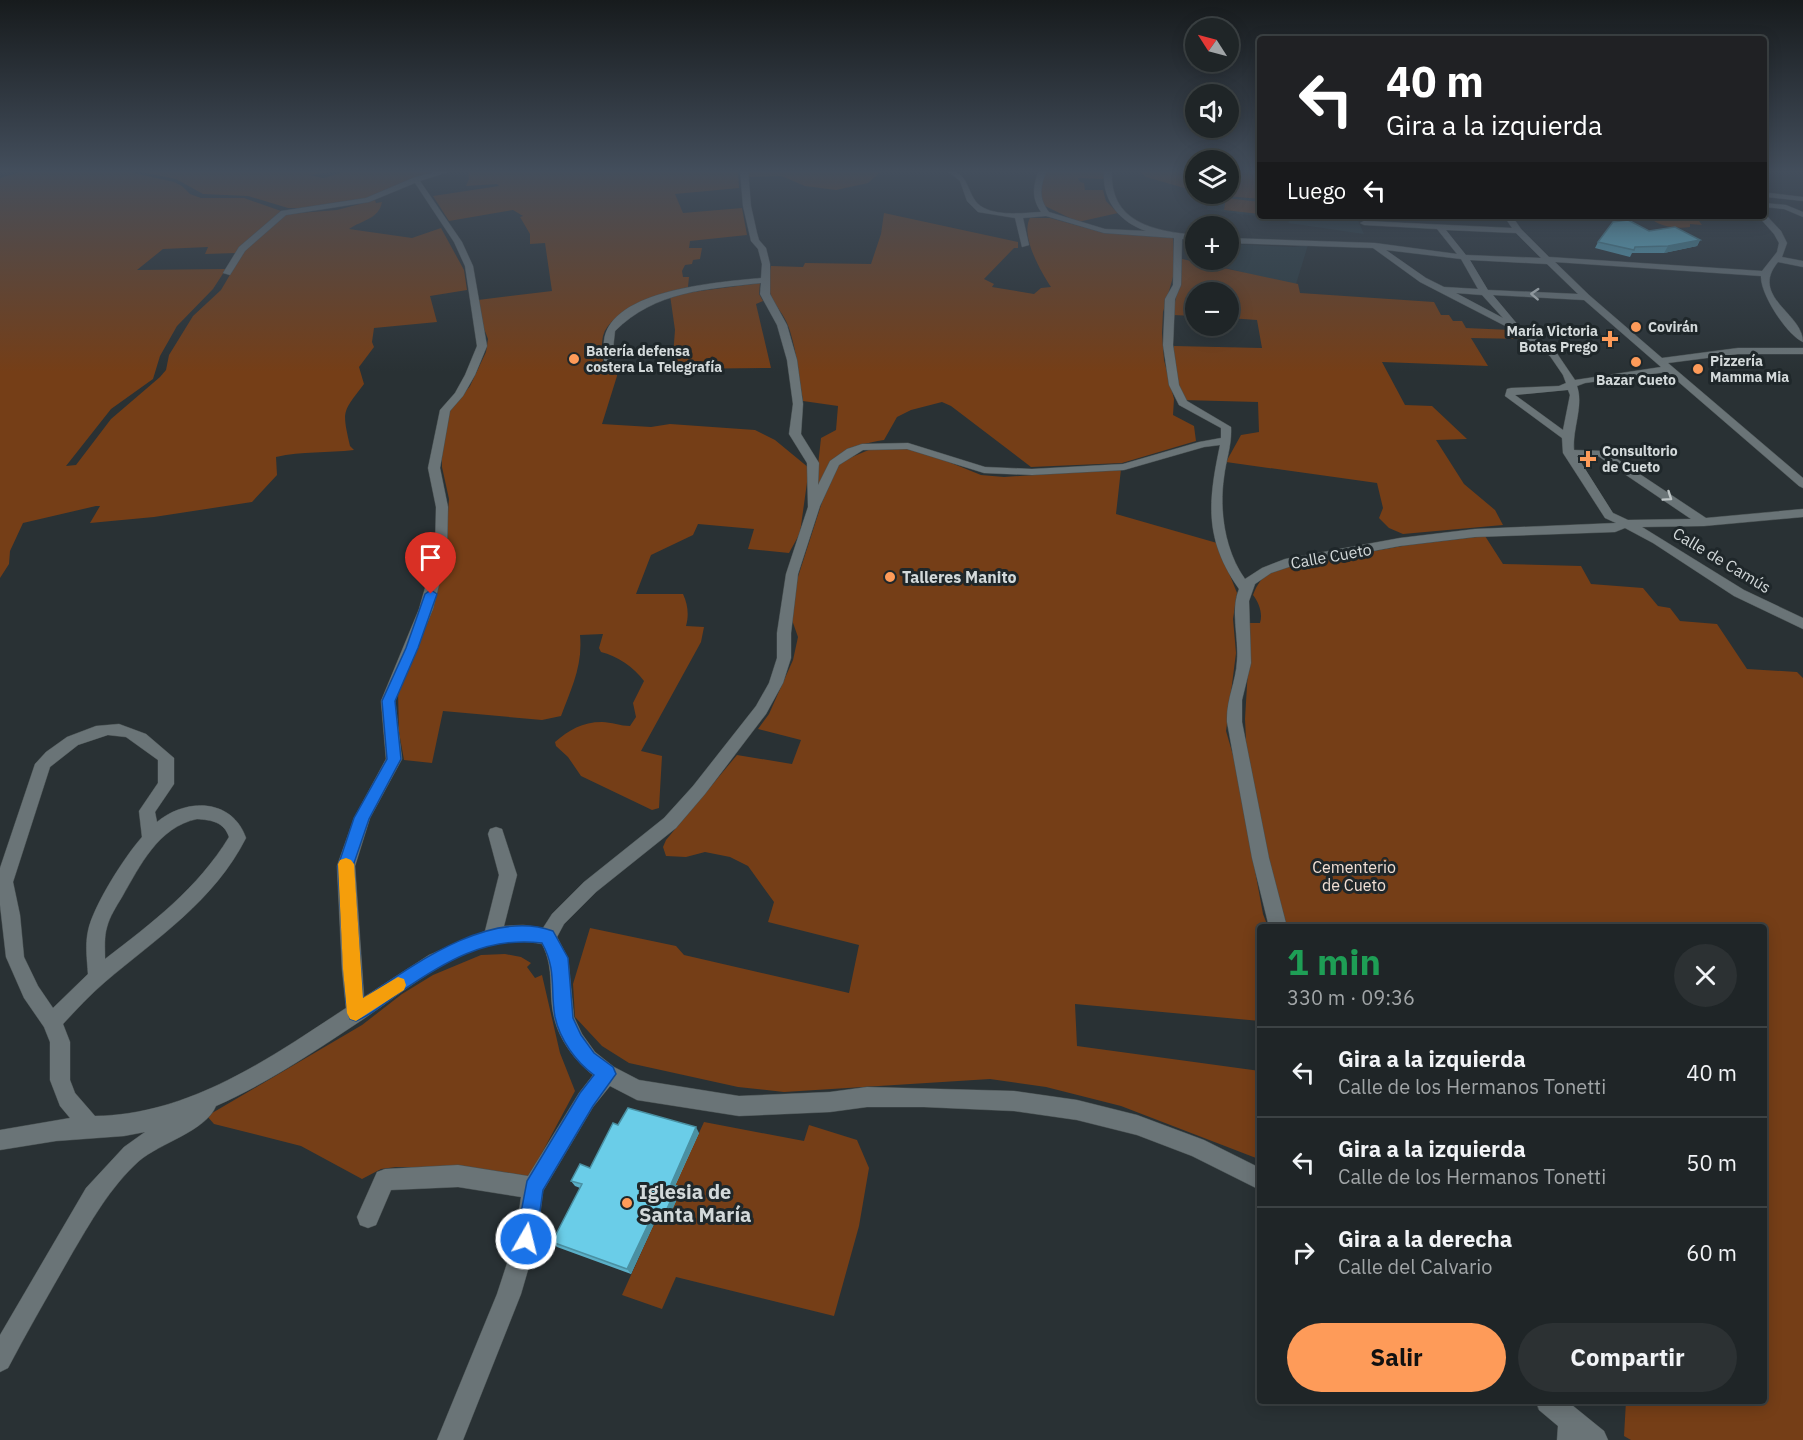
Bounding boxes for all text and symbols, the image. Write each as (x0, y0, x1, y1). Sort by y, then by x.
north arrow (1185, 18, 1239, 72)
map controls (1185, 18, 1239, 336)
text: 40 m (1386, 54, 1484, 109)
icon: left (1287, 60, 1365, 138)
button: sound (1185, 84, 1239, 138)
text: Gira a la izquierda (1386, 107, 1602, 142)
button: layers (1185, 150, 1239, 204)
icon: left (1358, 174, 1391, 207)
text: Luego (1287, 176, 1346, 205)
button: + (1185, 216, 1239, 270)
button: − (1185, 282, 1239, 336)
one-way arrow (1531, 287, 1540, 300)
place label: Covirán (1648, 318, 1698, 336)
marker: Covirán (1629, 320, 1643, 334)
place label: María Victoria Botas Prego (1506, 322, 1598, 356)
marker: María Victoria Botas Prego (1603, 332, 1617, 346)
place label: Batería defensa costera La Telegrafía (586, 342, 722, 376)
marker: Batería defensa costera La Telegrafía (567, 352, 581, 366)
place label: Pizzería Mamma Mia (1710, 352, 1789, 386)
marker: Bazar Cueto (1629, 355, 1643, 369)
marker: Pizzería Mamma Mia (1691, 362, 1705, 376)
place label: Bazar Cueto (1596, 371, 1676, 389)
place label: Consultorio de Cueto (1602, 442, 1678, 476)
marker: Consultorio de Cueto (1579, 450, 1597, 468)
one-way arrow (1661, 490, 1672, 501)
street label: Calle de Camús (1669, 523, 1775, 597)
pin (405, 532, 456, 594)
street label: Calle Cueto (1289, 539, 1373, 573)
icon: arrive (414, 541, 447, 574)
place label: Talleres Manito (902, 567, 1017, 587)
marker: Talleres Manito (883, 570, 897, 584)
park label: Cementerio de Cueto (1312, 857, 1396, 895)
text: 1 min (1287, 938, 1381, 985)
button: close (1674, 944, 1737, 1007)
text: 330 m · 09:36 (1287, 984, 1415, 1011)
text: Gira a la izquierda (1338, 1044, 1526, 1073)
icon: left (1287, 1056, 1320, 1089)
text: 40 m (1686, 1058, 1737, 1087)
text: Calle de los Hermanos Tonetti (1338, 1073, 1606, 1100)
text: Gira a la izquierda (1338, 1134, 1526, 1163)
icon: left (1287, 1146, 1320, 1179)
text: 50 m (1686, 1148, 1737, 1177)
text: Calle de los Hermanos Tonetti (1338, 1163, 1606, 1190)
place label: Iglesia de Santa María (639, 1178, 751, 1228)
marker: Iglesia de Santa María (620, 1196, 634, 1210)
position arrow (494, 1207, 558, 1271)
text: Gira a la derecha (1338, 1224, 1512, 1253)
icon: right (1287, 1236, 1320, 1269)
text: 60 m (1686, 1238, 1737, 1267)
text: Calle del Calvario (1338, 1253, 1493, 1280)
button: Salir (1287, 1323, 1506, 1392)
button: Compartir (1518, 1323, 1737, 1392)

